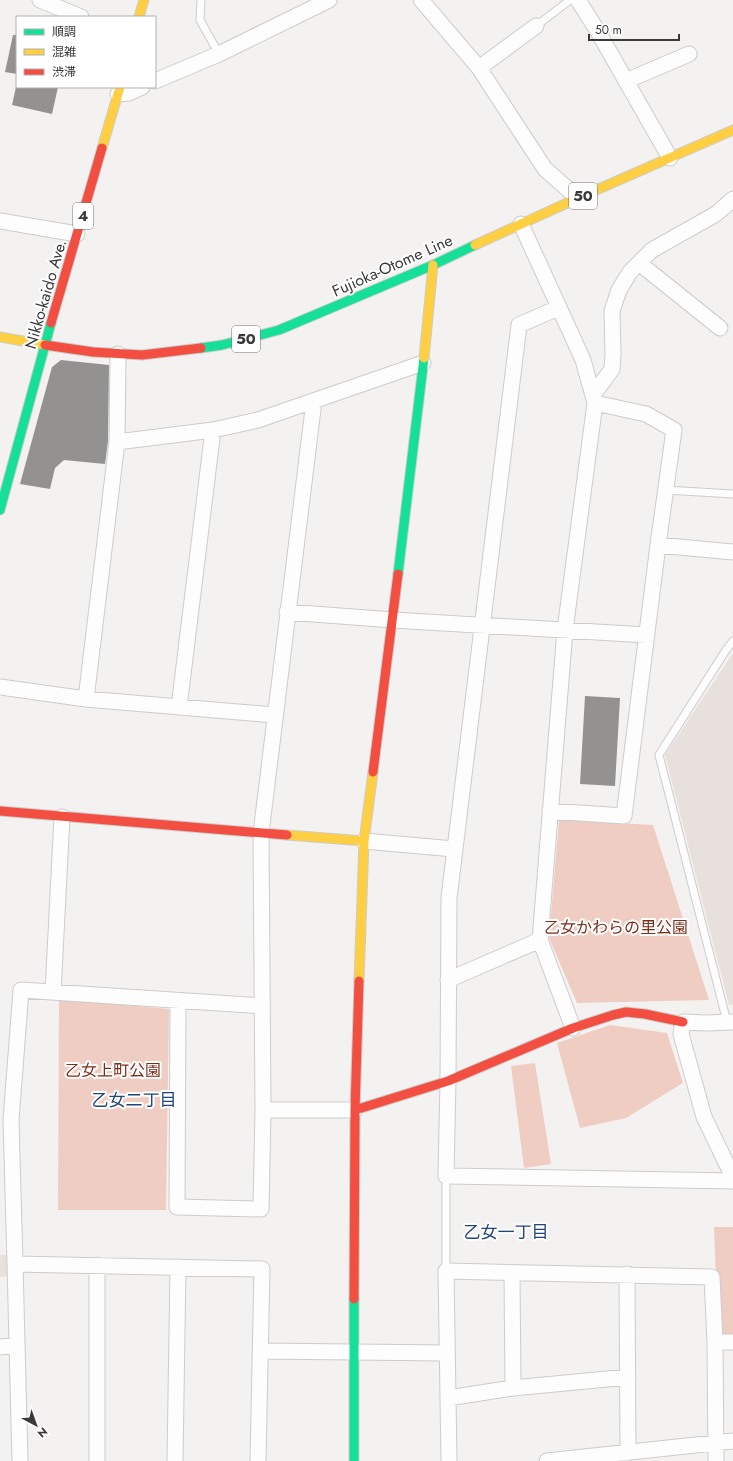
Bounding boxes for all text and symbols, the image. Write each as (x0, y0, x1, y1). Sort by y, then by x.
legend (16, 16, 156, 88)
scale bar (589, 16, 679, 42)
text: 50 m (595, 21, 622, 39)
text: 順調 (52, 23, 76, 41)
text: 混雑 (52, 43, 76, 61)
text: 渋滞 (52, 63, 76, 81)
road number: 50 (569, 183, 597, 209)
road number: 4 (73, 203, 93, 229)
street label: Fujioka-Otome Line (328, 229, 456, 302)
street label: Nikko-kaido Ave. (19, 237, 72, 352)
road number: 50 (232, 326, 260, 352)
park label: 乙女かわらの里公園 (544, 916, 688, 939)
park label: 乙女上町公園 (65, 1059, 161, 1082)
district label: 乙女二丁目 (92, 1088, 177, 1112)
district label: 乙女一丁目 (464, 1220, 549, 1244)
north arrow (16, 1405, 56, 1445)
text: N (34, 1424, 51, 1441)

